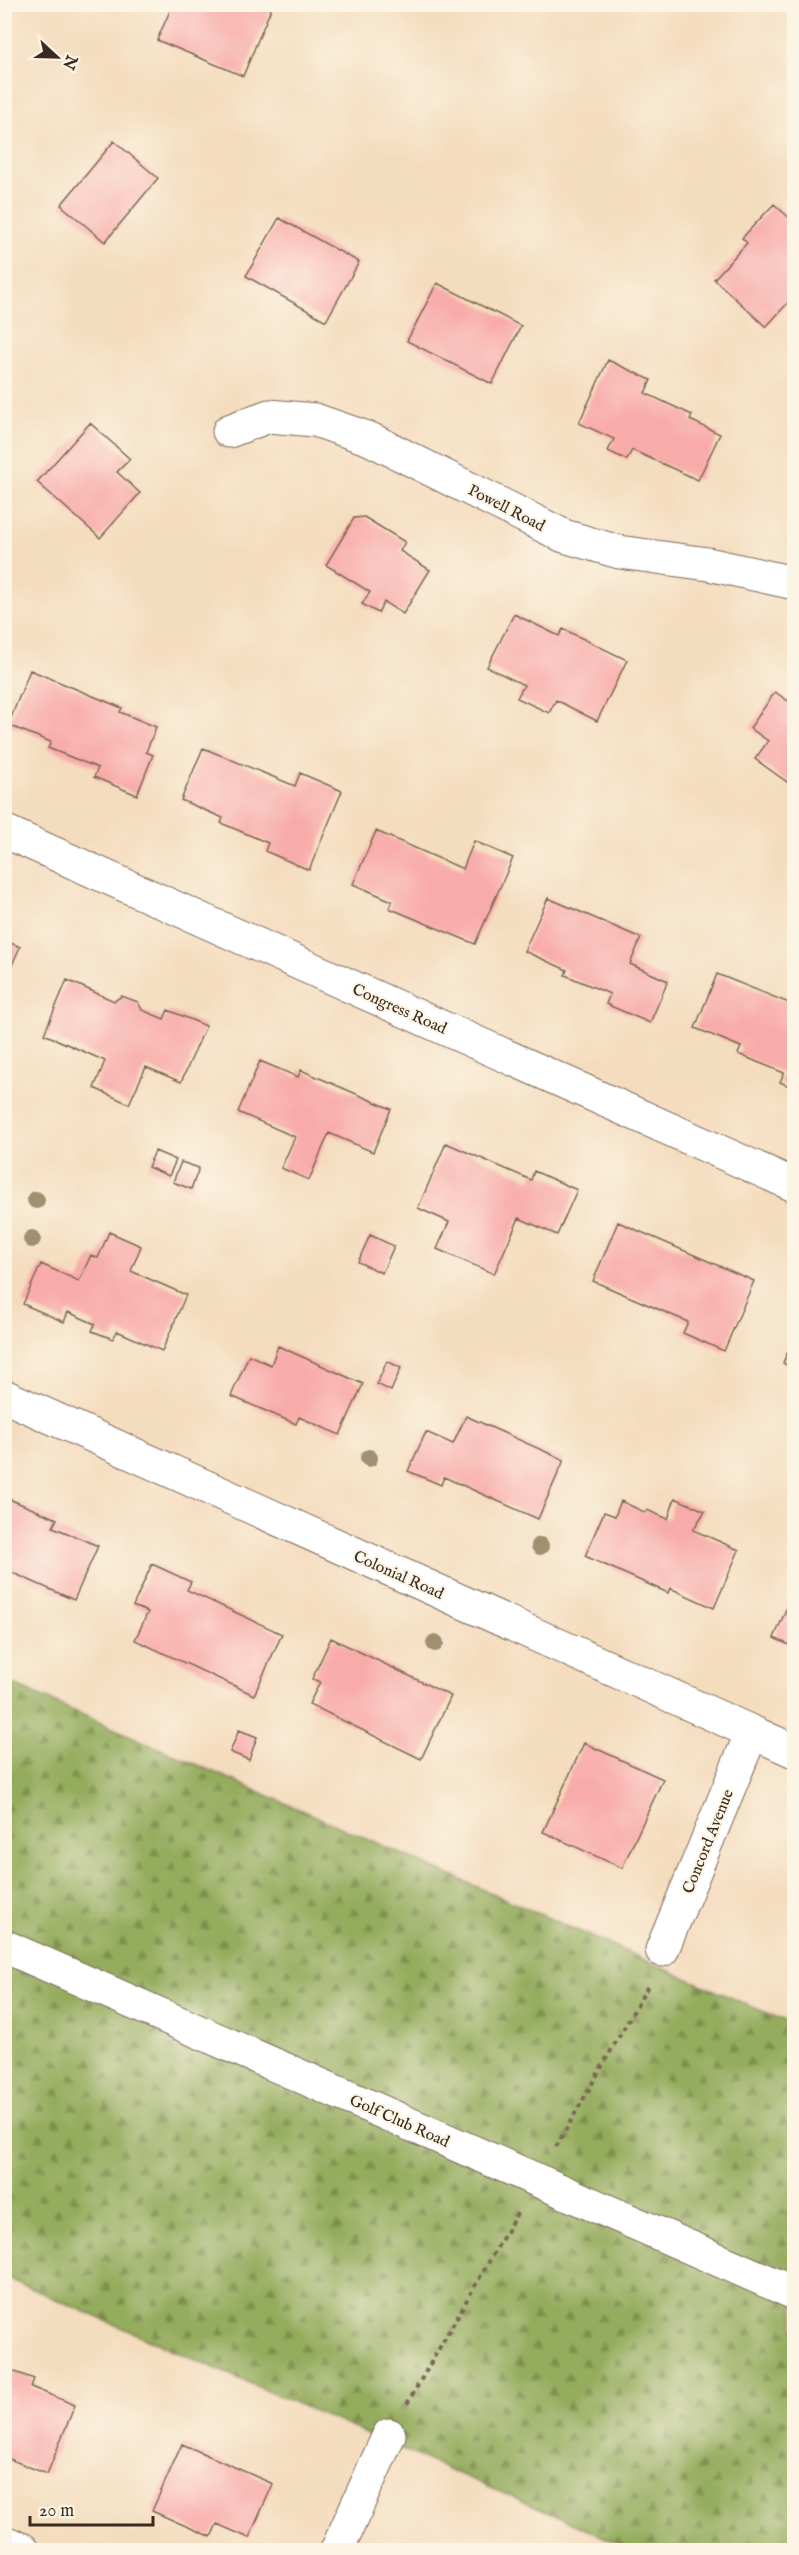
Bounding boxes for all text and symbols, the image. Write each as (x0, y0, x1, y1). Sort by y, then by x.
north arrow (27, 27, 87, 87)
text: N (57, 51, 81, 72)
street label: Powell Road (464, 481, 548, 537)
street label: Congress Road (349, 980, 450, 1040)
street label: Colonial Road (350, 1547, 447, 1605)
street label: Concord Avenue (679, 1787, 739, 1897)
street label: Golf Club Road (346, 2091, 453, 2153)
scale bar (30, 2489, 153, 2527)
text: 20 m (39, 2500, 74, 2523)

